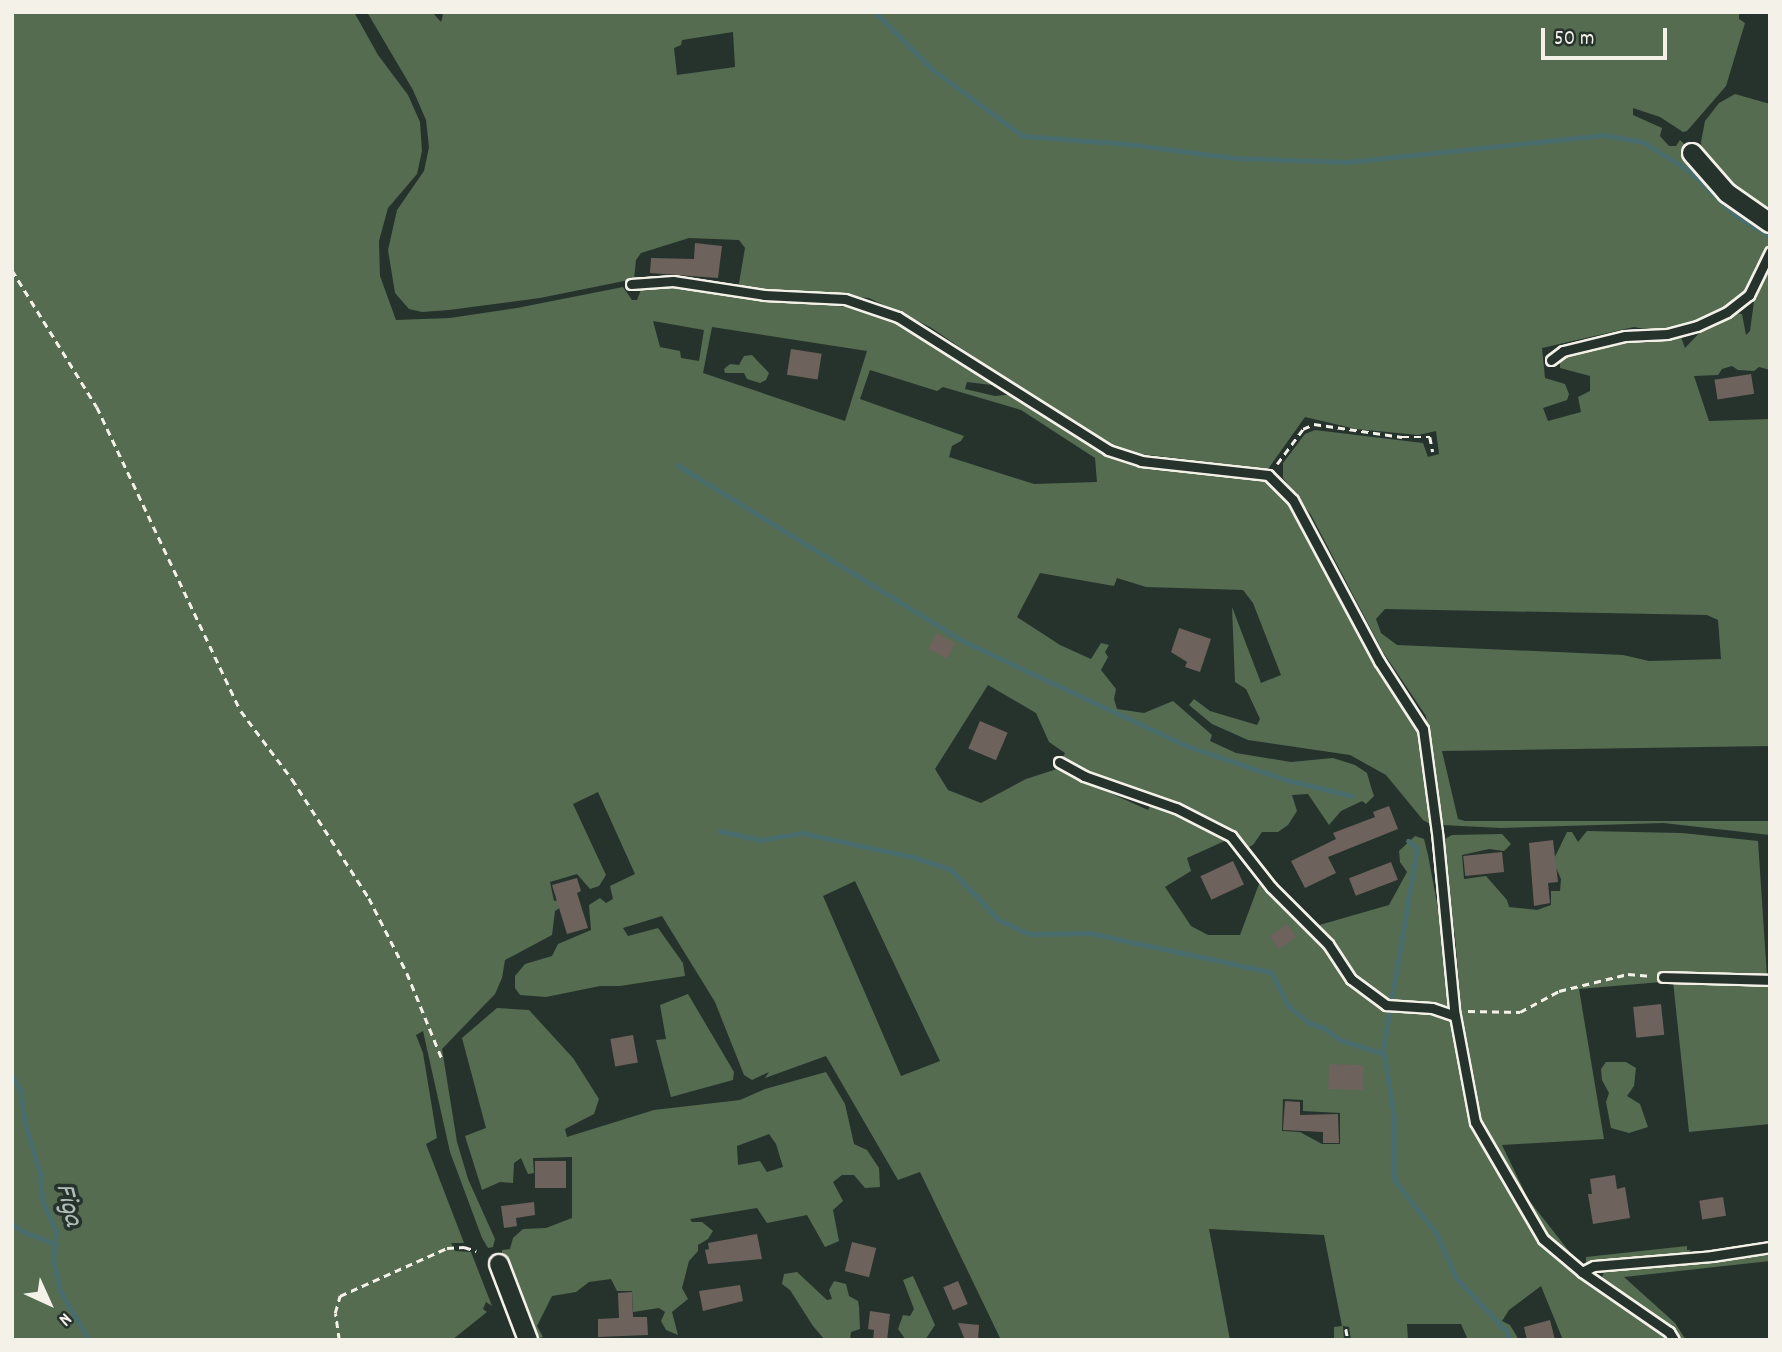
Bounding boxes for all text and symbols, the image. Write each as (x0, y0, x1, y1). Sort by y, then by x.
scale bar (1544, 14, 1670, 58)
text: 50 m (1554, 25, 1594, 55)
water label: Figa (45, 1180, 89, 1230)
north arrow (14, 1268, 84, 1338)
text: N (51, 1305, 77, 1331)

